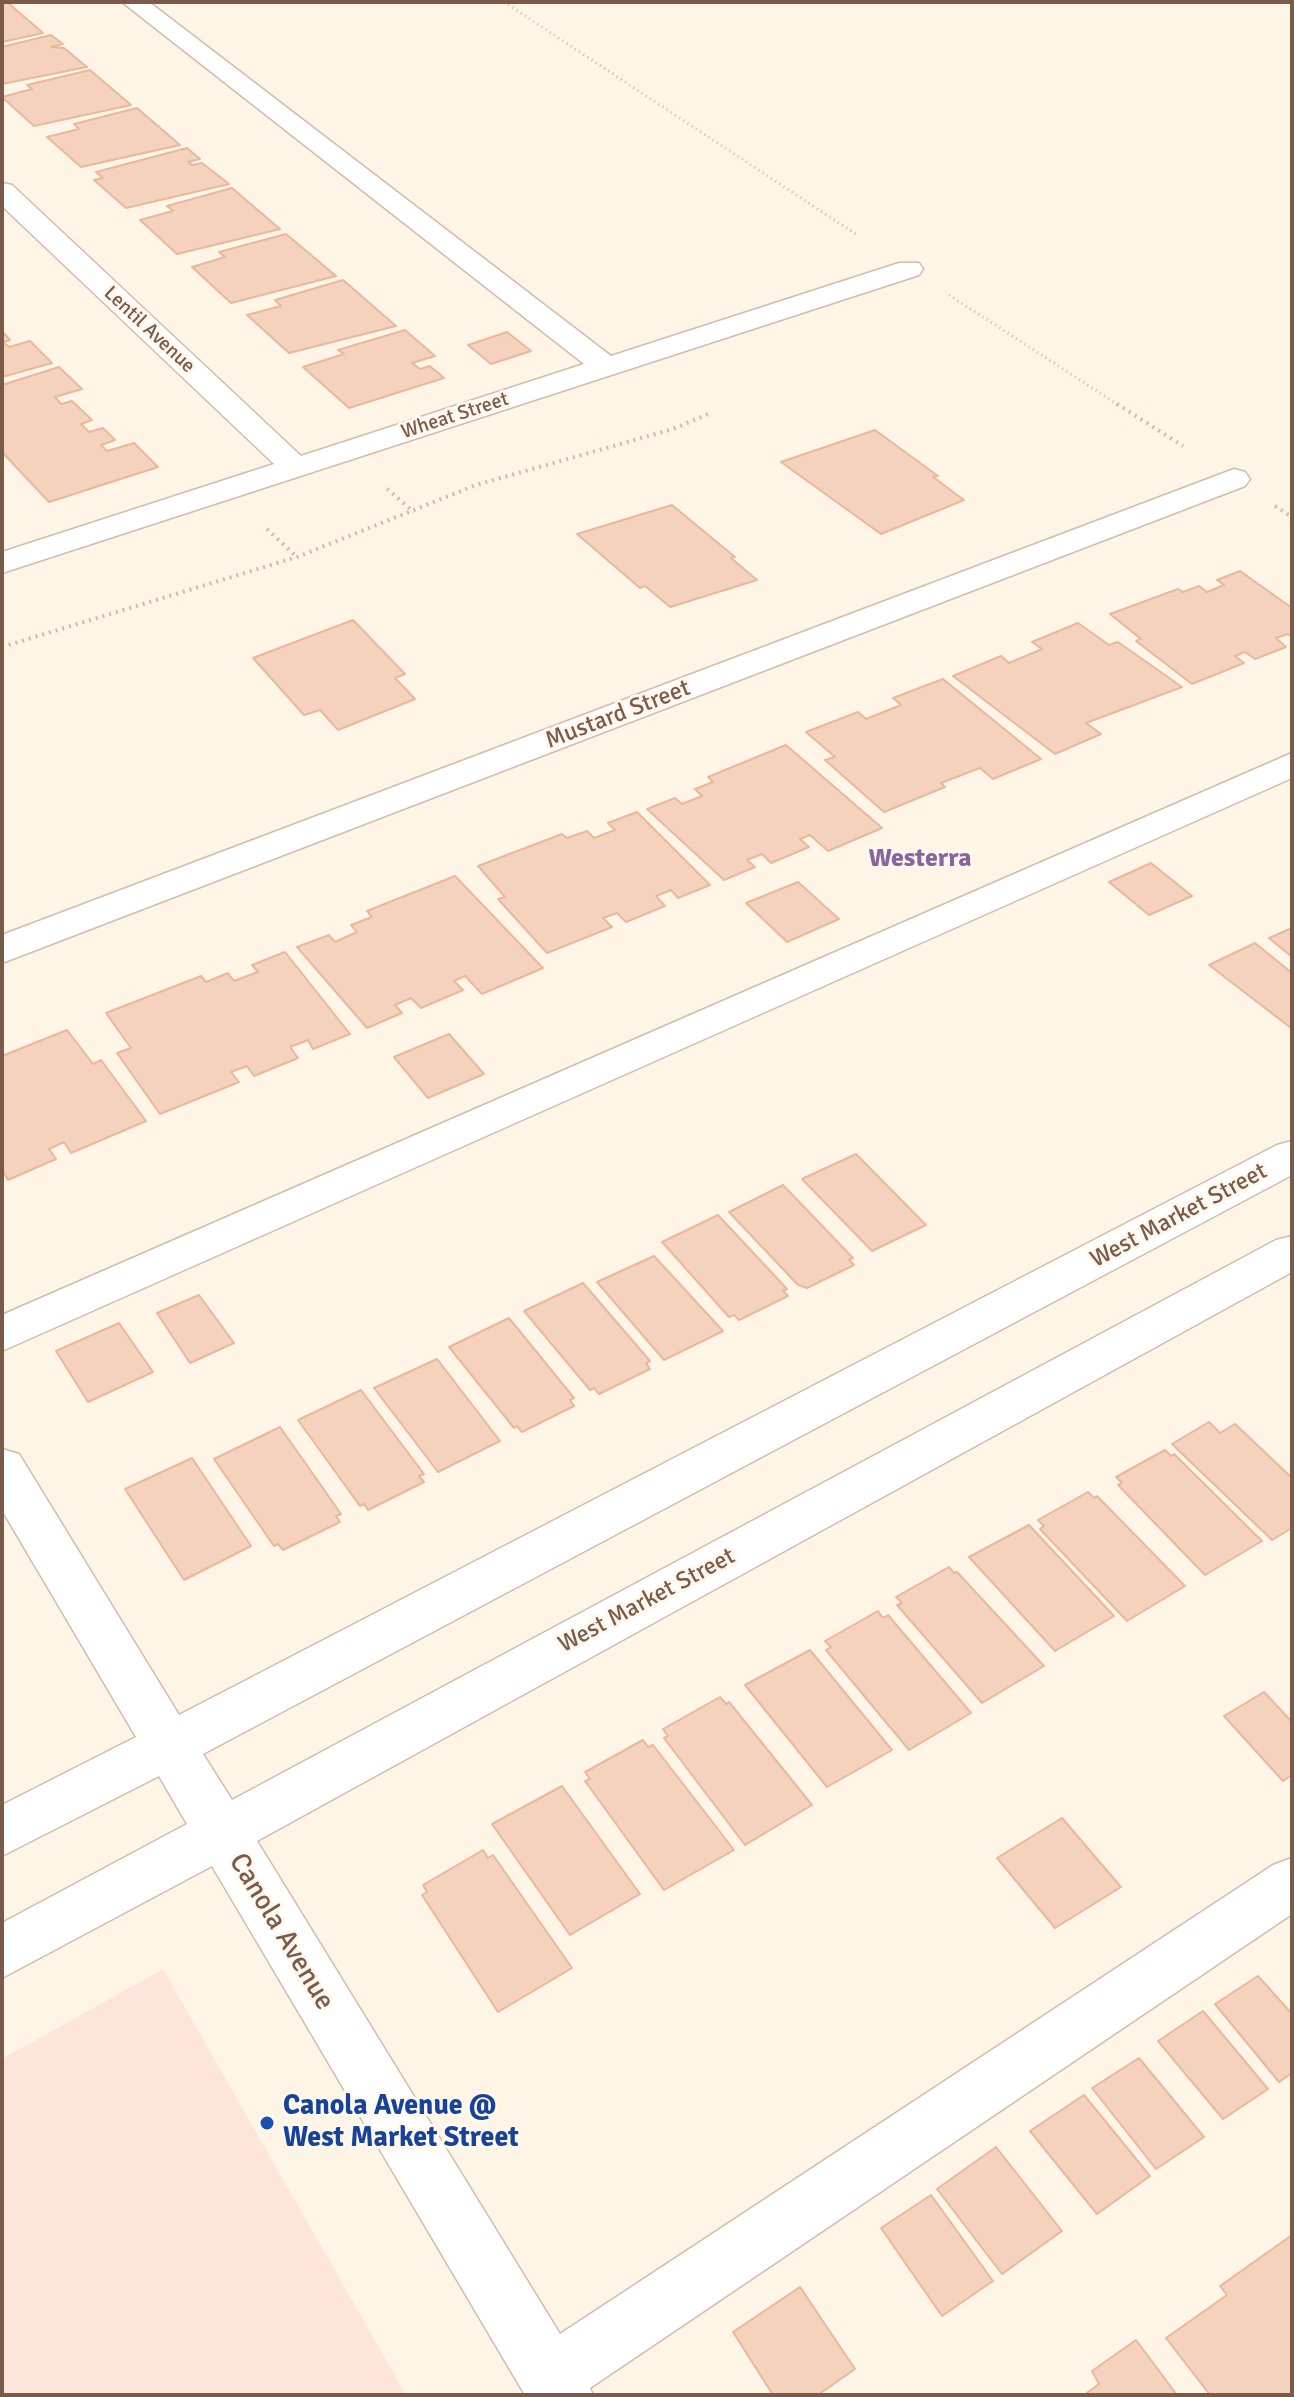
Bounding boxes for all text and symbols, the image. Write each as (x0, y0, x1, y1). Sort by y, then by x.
street label: Lentil Avenue (98, 282, 200, 378)
street label: Wheat Street (398, 387, 512, 445)
street label: Mustard Street (542, 674, 694, 756)
district label: Westerra (868, 843, 972, 875)
street label: West Market Street (1086, 1157, 1272, 1275)
street label: West Market Street (554, 1542, 740, 1660)
street label: Canola Avenue (221, 1848, 341, 2016)
place label: Canola Avenue @ West Market Street (283, 2090, 519, 2156)
marker: Canola Avenue @ West Market Street (258, 2114, 276, 2132)

